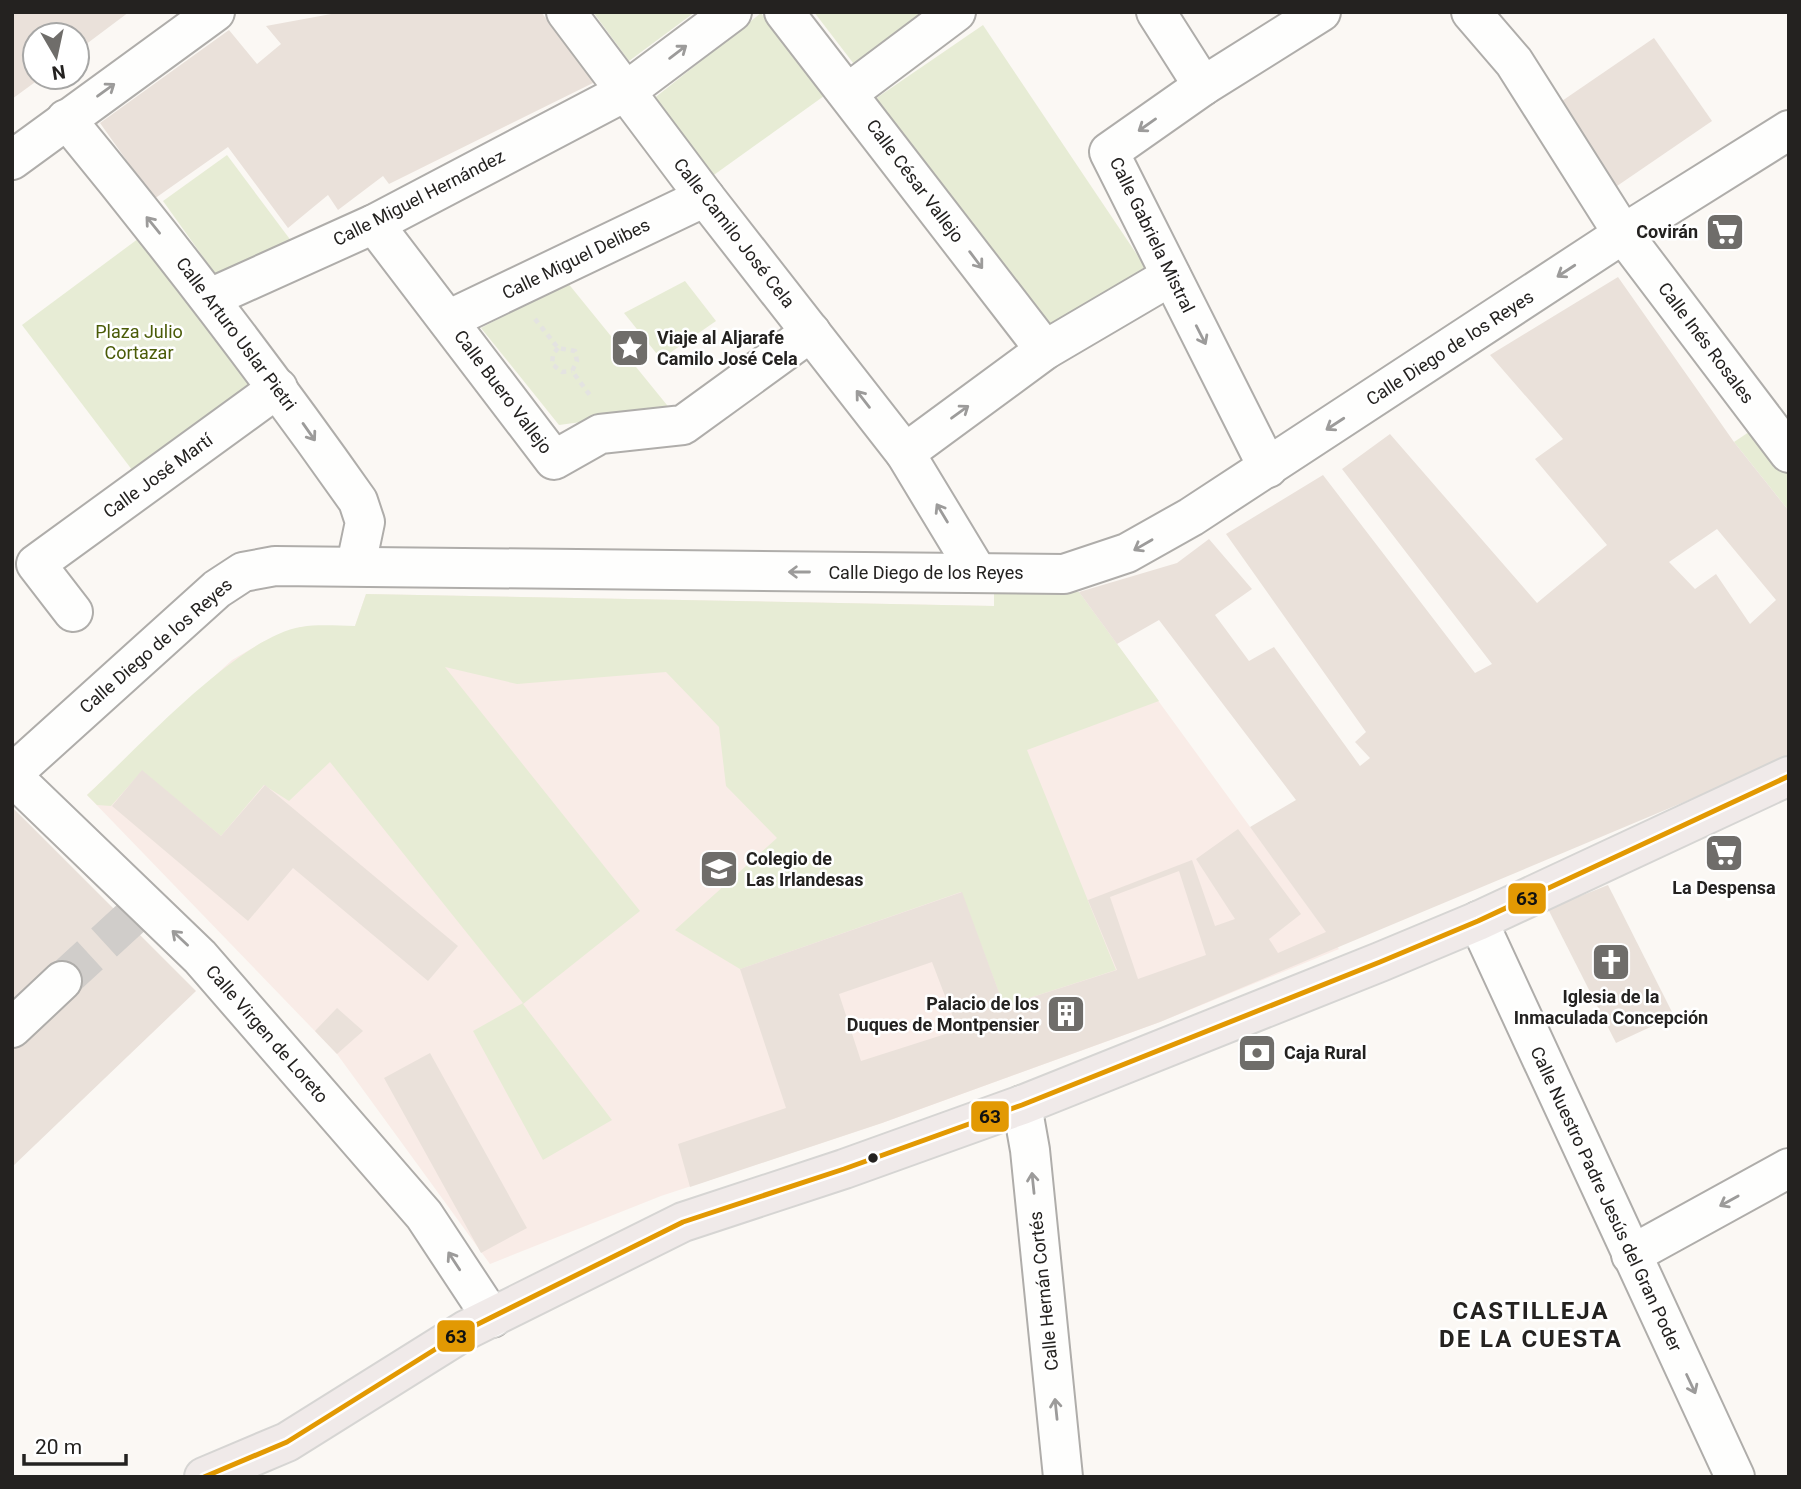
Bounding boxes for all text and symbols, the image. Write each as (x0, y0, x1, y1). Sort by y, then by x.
north arrow (21, 21, 91, 91)
one-way arrow (669, 45, 688, 60)
text: N (50, 60, 67, 85)
one-way arrow (96, 83, 115, 97)
street label: Calle César Vallejo (862, 115, 969, 246)
one-way arrow (1138, 118, 1157, 132)
street label: Calle Miguel Hernández (330, 145, 508, 250)
street label: Calle Camilo José Cela (669, 154, 799, 312)
street label: Calle Gabriela Mistral (1106, 154, 1199, 316)
supermarket icon: Covirán (1704, 211, 1746, 253)
street label: Calle Miguel Delibes (498, 214, 653, 303)
one-way arrow (145, 217, 161, 235)
place label: Covirán (1636, 221, 1698, 242)
one-way arrow (968, 250, 983, 269)
street label: Calle Arturo Uslar Pietri (172, 253, 301, 414)
one-way arrow (1557, 264, 1576, 279)
street label: Calle Inés Rosales (1654, 278, 1759, 407)
street label: Calle Diego de los Reyes (1362, 286, 1537, 410)
park label: Plaza Julio Cortazar (95, 321, 183, 363)
one-way arrow (1195, 325, 1209, 345)
street label: Calle Buero Vallejo (450, 326, 557, 458)
place icon: Viaje al Aljarafe Camilo José Cela (609, 327, 651, 369)
place label: Viaje al Aljarafe Camilo José Cela (657, 327, 798, 369)
one-way arrow (856, 390, 871, 408)
one-way arrow (950, 405, 969, 420)
one-way arrow (1326, 417, 1346, 431)
one-way arrow (302, 422, 316, 441)
street label: Calle José Martí (99, 429, 217, 522)
one-way arrow (934, 504, 948, 524)
one-way arrow (1133, 538, 1153, 552)
street label: Calle Diego de los Reyes (828, 562, 1024, 583)
one-way arrow (787, 565, 810, 579)
street label: Calle Diego de los Reyes (75, 574, 236, 718)
supermarket icon: La Despensa (1703, 832, 1745, 874)
school or university icon: Colegio de Las Irlandesas (698, 848, 740, 890)
place label: Colegio de Las Irlandesas (746, 848, 863, 890)
place label: La Despensa (1672, 877, 1776, 898)
line badge: 63 (1507, 882, 1547, 915)
text: 63 (1516, 887, 1538, 910)
one-way arrow (172, 930, 189, 947)
church icon: Iglesia de la Inmaculada Concepción (1590, 941, 1632, 983)
street label: Calle Virgen de Loreto (202, 960, 333, 1107)
place label: Iglesia de la Inmaculada Concepción (1514, 986, 1708, 1028)
place label: Palacio de los Duques de Montpensier (847, 993, 1039, 1035)
building icon: Palacio de los Duques de Montpensier (1045, 993, 1087, 1035)
bank icon: Caja Rural (1236, 1032, 1278, 1074)
place label: Caja Rural (1284, 1042, 1367, 1063)
street label: Calle Nuestro Padre Jesús del Gran Poder (1526, 1043, 1687, 1355)
line badge: 63 (970, 1100, 1010, 1133)
text: 63 (979, 1105, 1001, 1128)
unlabelled marker (866, 1151, 880, 1165)
one-way arrow (1026, 1172, 1039, 1194)
one-way arrow (1719, 1195, 1740, 1208)
street label: Calle Hernán Cortés (1025, 1210, 1062, 1372)
one-way arrow (447, 1251, 461, 1271)
district label: CASTILLEJA DE LA CUESTA (1439, 1297, 1623, 1353)
line badge: 63 (436, 1319, 476, 1353)
text: 63 (445, 1325, 467, 1348)
one-way arrow (1685, 1373, 1699, 1394)
one-way arrow (1049, 1398, 1062, 1421)
scale bar (24, 1422, 126, 1466)
text: 20 m (35, 1435, 82, 1459)

